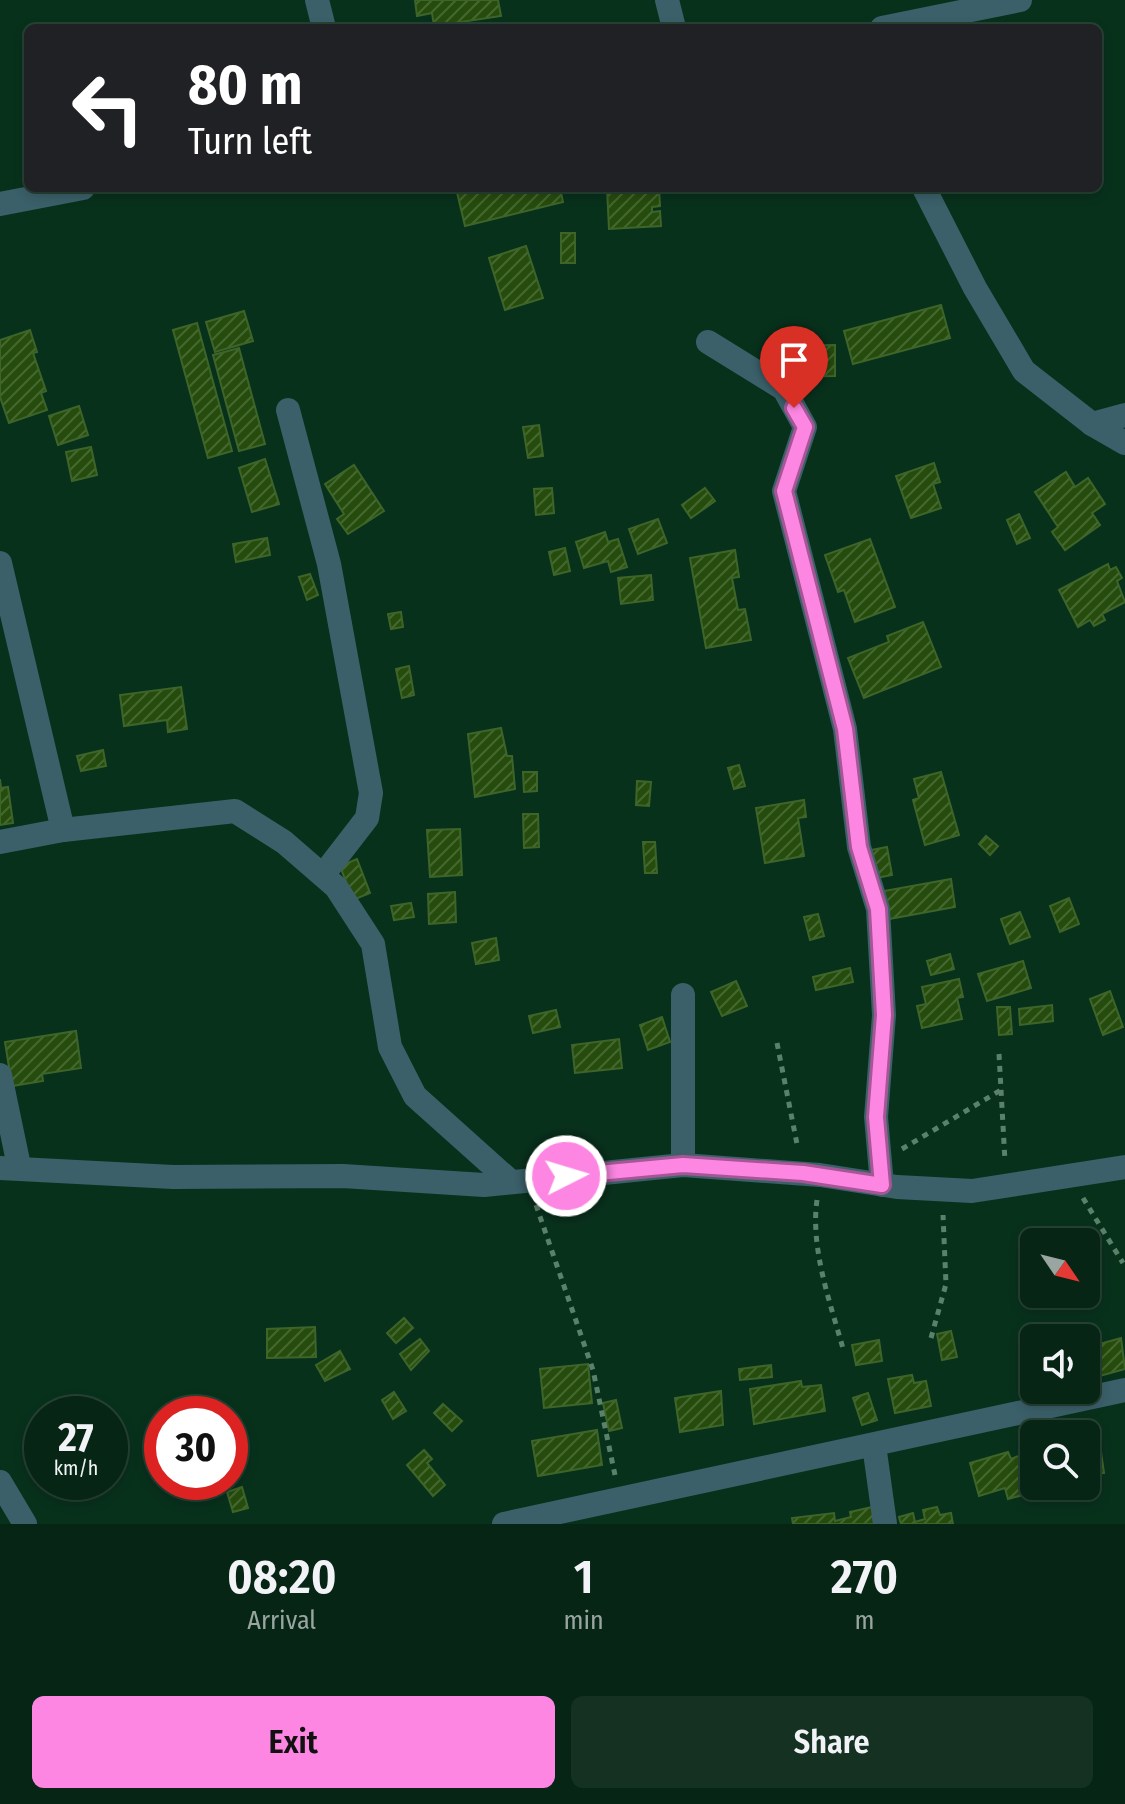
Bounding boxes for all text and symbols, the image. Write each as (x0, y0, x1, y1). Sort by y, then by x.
text: 80 m (188, 52, 303, 119)
icon: left (56, 56, 160, 160)
text: Turn left (188, 120, 312, 164)
pin (760, 326, 828, 408)
icon: arrive (772, 338, 816, 382)
position arrow (524, 1134, 608, 1218)
north arrow (1020, 1228, 1100, 1308)
map controls (1020, 1228, 1100, 1500)
button: sound (1020, 1324, 1100, 1404)
speed limit sign: 30 (144, 1396, 248, 1500)
text: 27 (58, 1414, 94, 1462)
button: search (1020, 1420, 1100, 1500)
text: km/h (54, 1456, 98, 1480)
text: 08:20 (227, 1548, 337, 1606)
text: 1 (574, 1548, 594, 1606)
text: 270 (831, 1548, 898, 1606)
text: Arrival (247, 1605, 316, 1636)
text: min (564, 1605, 604, 1636)
text: m (854, 1605, 874, 1636)
button: Exit (32, 1696, 555, 1788)
button: Share (571, 1696, 1093, 1788)

